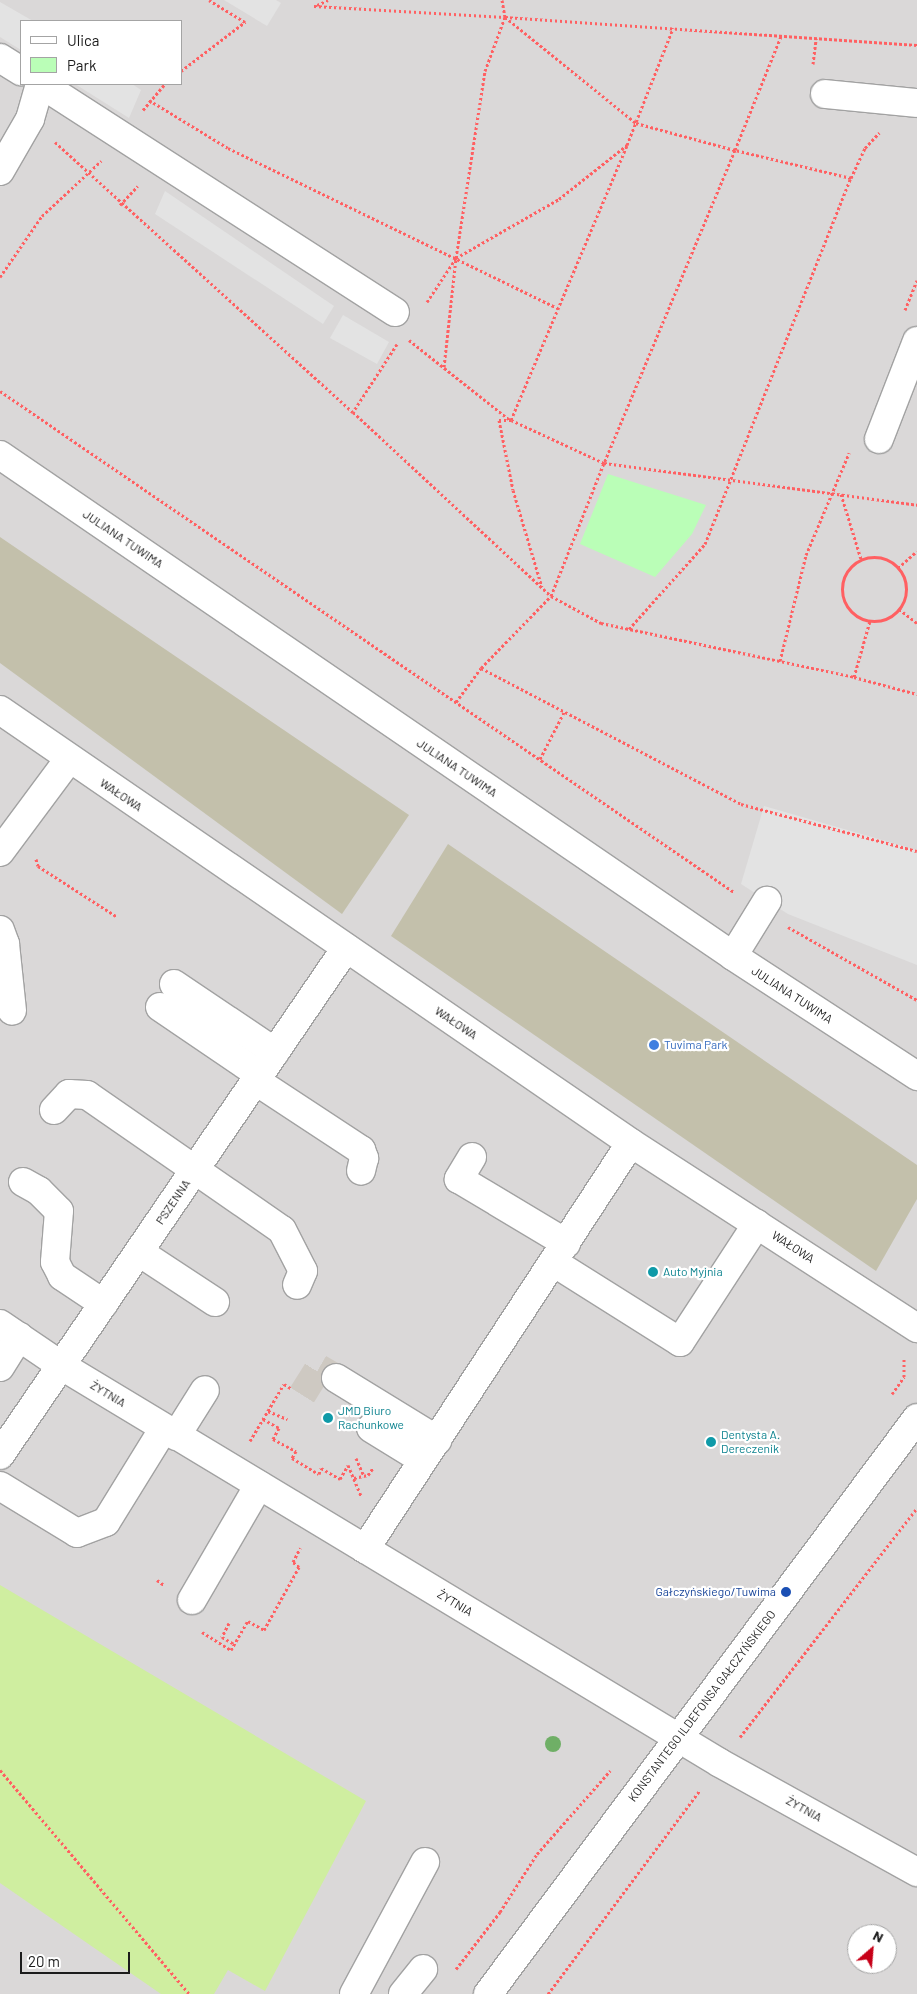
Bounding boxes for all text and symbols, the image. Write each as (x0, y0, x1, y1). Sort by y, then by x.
legend (20, 20, 182, 85)
text: Ulica (67, 31, 99, 49)
text: Park (67, 56, 96, 74)
street label: JULIANA TUWIMA (80, 507, 166, 571)
street label: JULIANA TUWIMA (414, 736, 500, 800)
street label: WAŁOWA (97, 776, 145, 814)
street label: JULIANA TUWIMA (749, 963, 835, 1027)
street label: WAŁOWA (432, 1004, 480, 1042)
place label: Tuvima Park (664, 1038, 728, 1052)
marker: Tuvima Park (648, 1039, 660, 1051)
street label: PSZENNA (153, 1177, 193, 1227)
street label: WAŁOWA (769, 1228, 817, 1266)
place label: Auto Myjnia (663, 1265, 723, 1279)
marker: Auto Myjnia (647, 1266, 659, 1278)
street label: ŻYTNIA (88, 1378, 128, 1410)
place label: JMD Biuro Rachunkowe (338, 1404, 404, 1432)
marker: JMD Biuro Rachunkowe (322, 1412, 334, 1424)
place label: Dentysta A. Dereczenik (721, 1428, 780, 1456)
marker: Dentysta A. Dereczenik (705, 1436, 717, 1448)
place label: Gałczyńskiego/Tuwima (655, 1585, 776, 1599)
marker: Gałczyńskiego/Tuwima (780, 1586, 792, 1598)
street label: ŻYTNIA (435, 1587, 475, 1619)
street label: KONSTANTEGO ILDEFONSA GAŁCZYŃSKIEGO (625, 1607, 779, 1805)
street label: ŻYTNIA (784, 1793, 824, 1825)
north arrow (847, 1924, 897, 1974)
text: N (871, 1926, 887, 1946)
scale bar (22, 1942, 132, 1974)
text: 20 m (28, 1952, 60, 1970)

